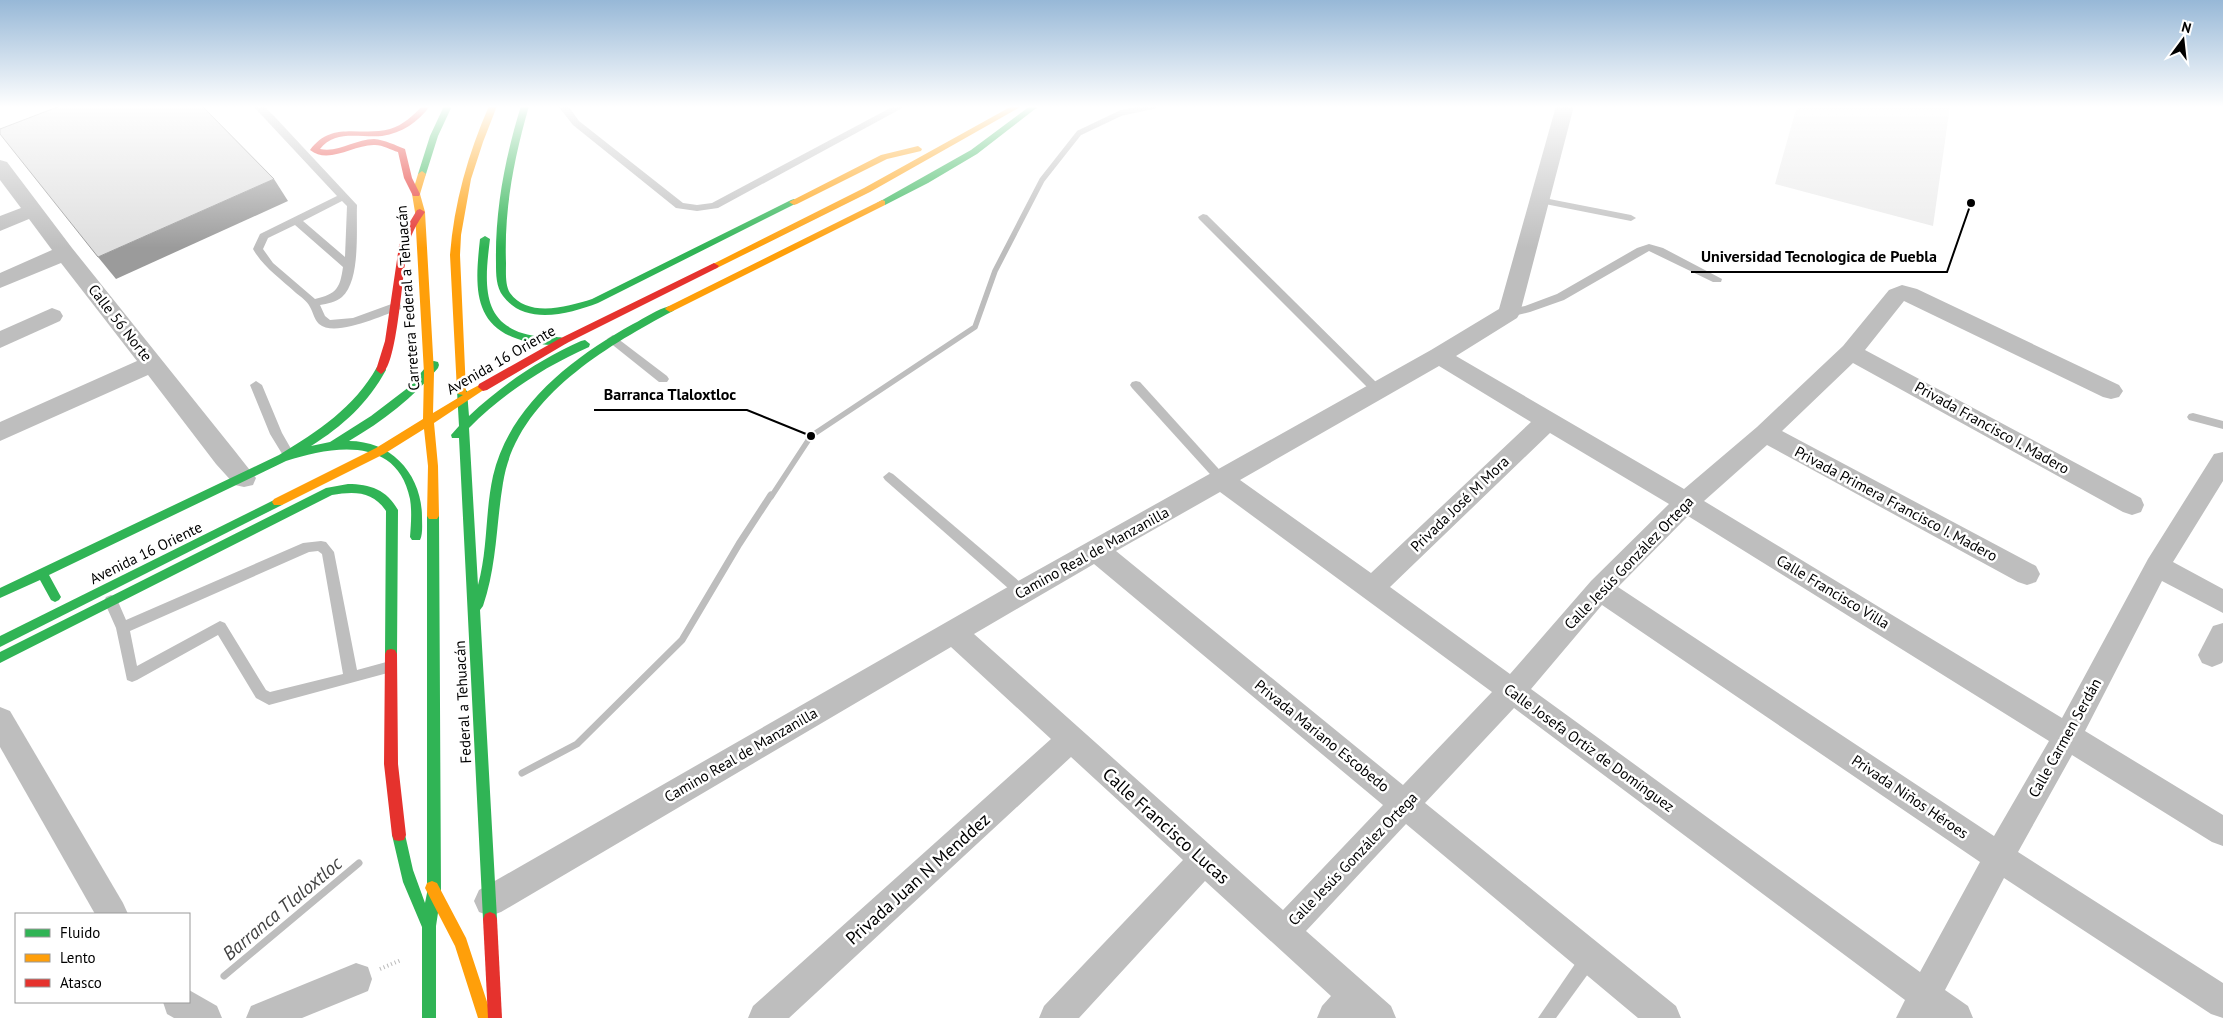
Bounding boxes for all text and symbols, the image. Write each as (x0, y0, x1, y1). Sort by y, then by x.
north arrow (2158, 15, 2208, 65)
text: N (2180, 18, 2193, 37)
street label: Carretera Federal a Tehuacán (392, 205, 423, 391)
callout: Universidad Tecnologica de Puebla (1691, 241, 1947, 272)
text: Universidad Tecnologica de Puebla (1701, 246, 1937, 266)
street label: Calle 56 Norte (84, 280, 156, 365)
street label: Avenida 16 Oriente (443, 321, 559, 398)
street label: Privada Francisco I. Madero (1912, 377, 2073, 478)
callout: Barranca Tlaloxtloc (594, 379, 747, 410)
text: Barranca Tlaloxtloc (604, 384, 736, 404)
street label: Privada Primera Francisco I. Madero (1792, 442, 2001, 565)
street label: Privada José M Mora (1406, 452, 1513, 556)
street label: Calle Jesús González Ortega (1560, 492, 1697, 633)
street label: Camino Real de Manzanilla (1011, 502, 1172, 603)
street label: Avenida 16 Oriente (86, 517, 205, 588)
street label: Calle Francisco Villa (1773, 550, 1893, 633)
street label: Federal a Tehuacán (450, 640, 475, 764)
street label: Privada Mariano Escobedo (1251, 675, 1394, 796)
street label: Calle Carmen Serdán (2024, 675, 2105, 801)
street label: Calle Josefa Ortiz de Domínguez (1500, 679, 1678, 816)
street label: Camino Real de Manzanilla (661, 703, 821, 806)
street label: Privada Niños Héroes (1848, 751, 1972, 843)
street label: Calle Francisco Lucas (1098, 762, 1235, 889)
street label: Calle Jesús González Ortega (1284, 788, 1421, 929)
street label: Privada Juan N Menddez (841, 808, 995, 950)
water label: Barranca Tlaloxtloc (217, 850, 347, 965)
legend (15, 913, 190, 1003)
text: Fluido (60, 923, 100, 942)
text: Lento (60, 948, 96, 967)
text: Atasco (60, 973, 102, 992)

